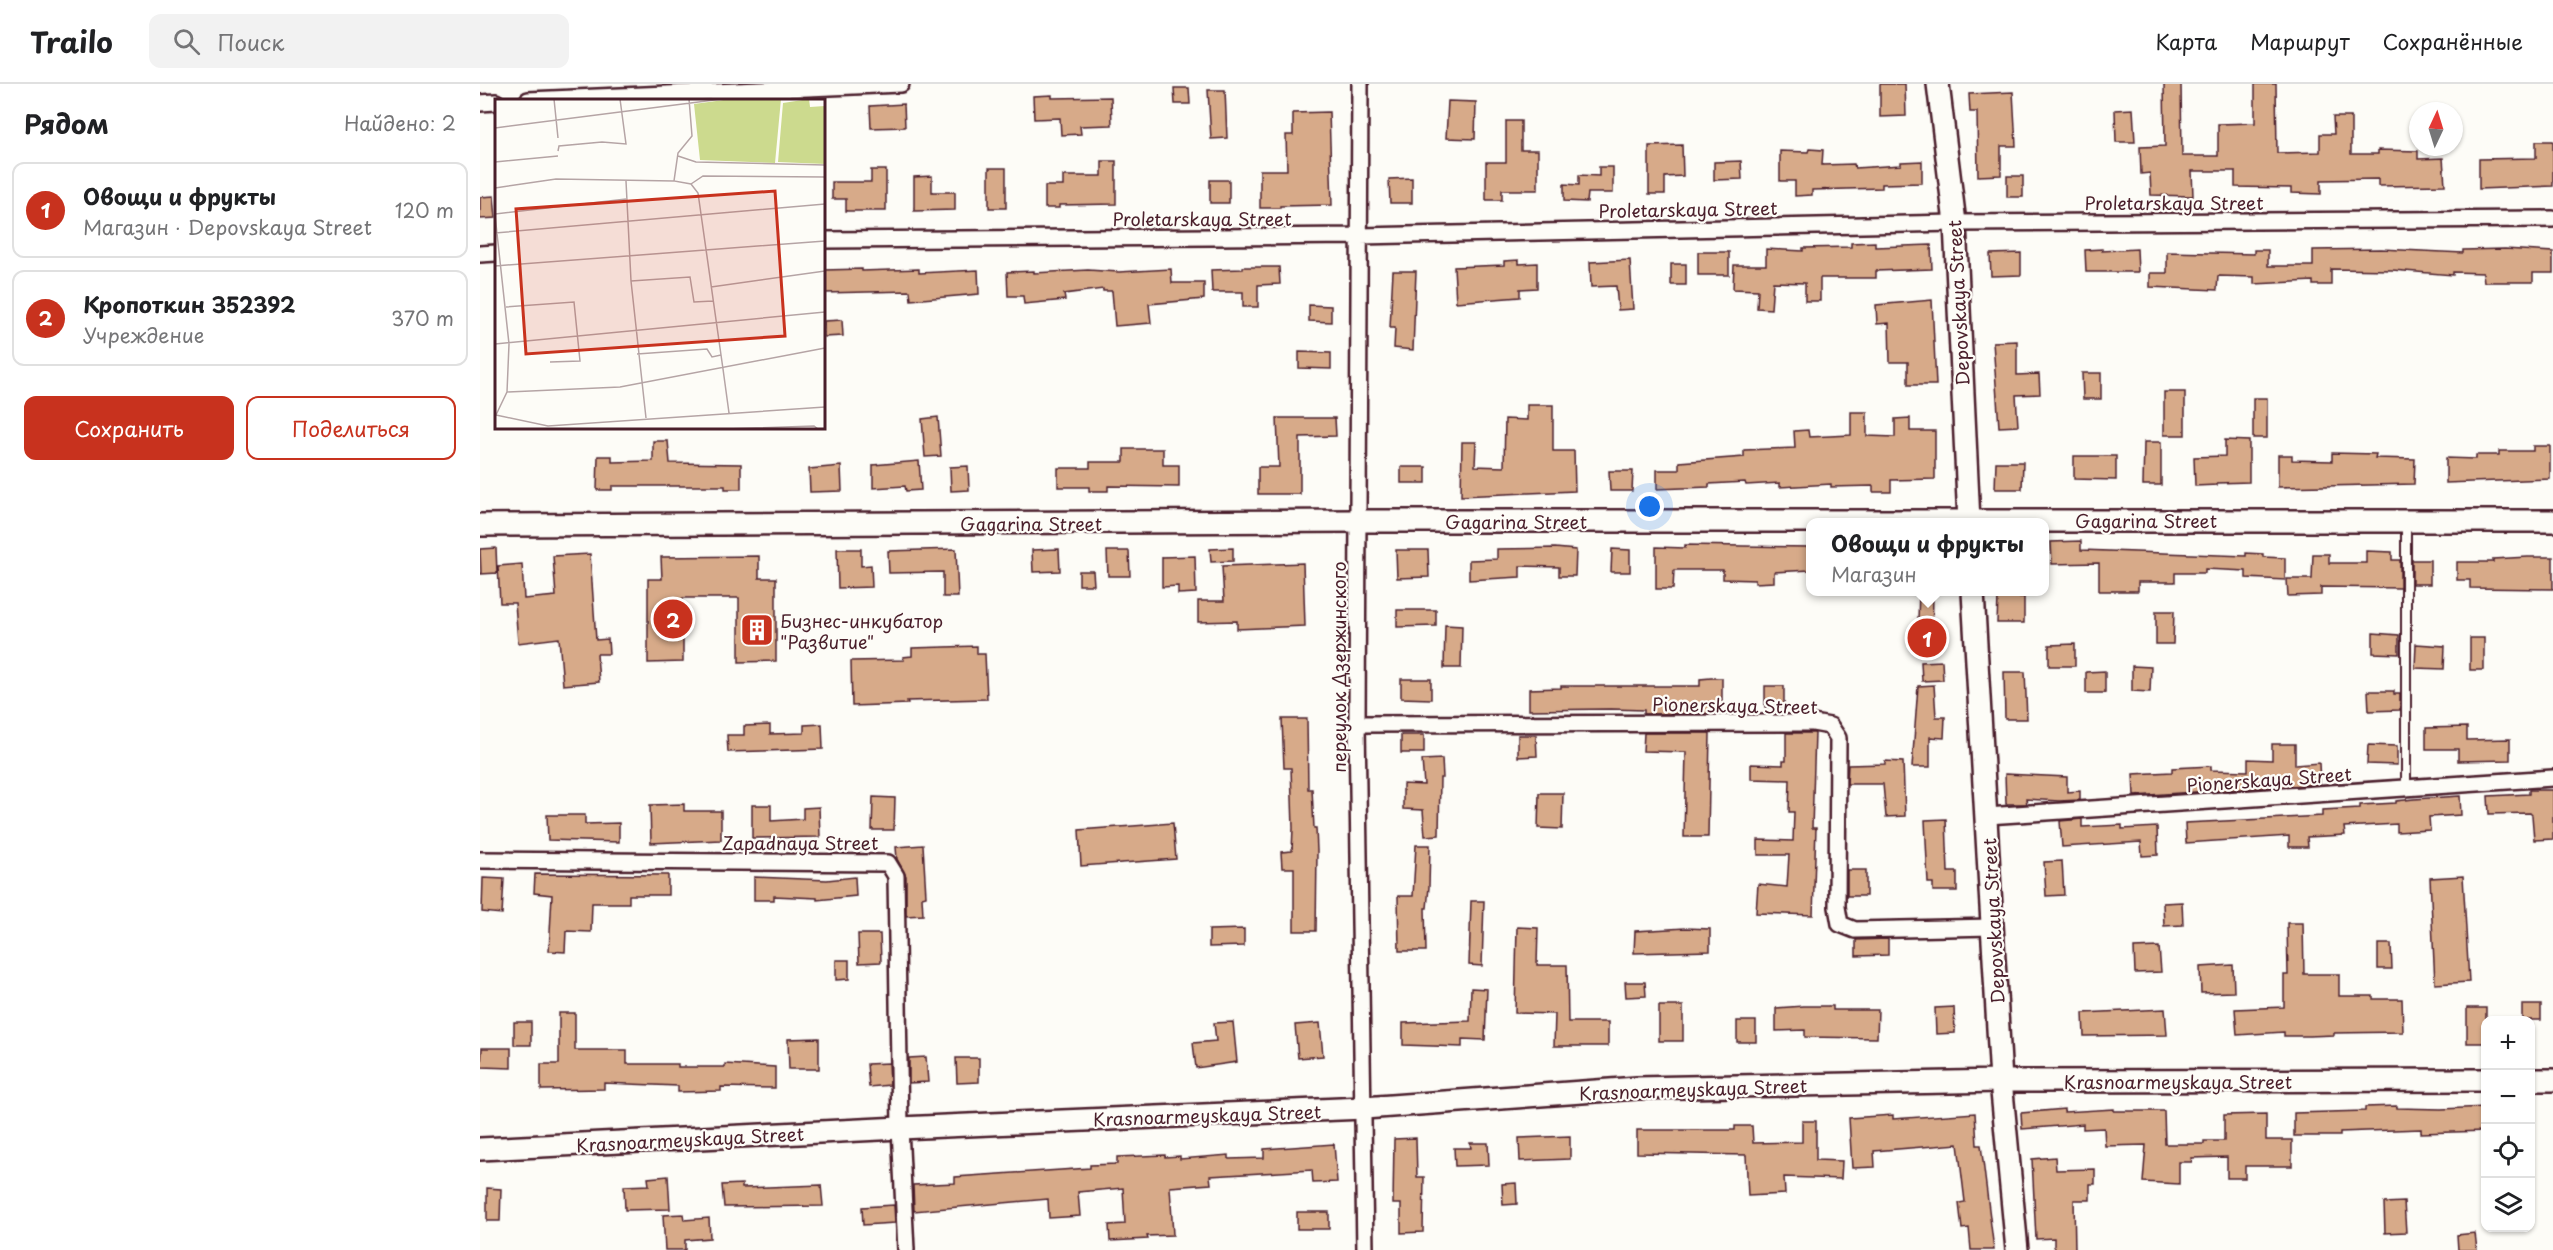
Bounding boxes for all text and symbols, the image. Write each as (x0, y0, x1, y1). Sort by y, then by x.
search box (149, 14, 569, 68)
text: Trailo (30, 20, 113, 63)
icon: search (170, 25, 203, 58)
text: Поиск (218, 25, 284, 58)
text: Карта (2156, 25, 2217, 57)
text: Маршрут (2250, 25, 2350, 57)
text: Сохранённые (2383, 25, 2523, 57)
inset map (495, 99, 825, 429)
north arrow (2409, 102, 2463, 156)
text: Рядом (24, 104, 109, 143)
text: Найдено: 2 (344, 108, 456, 138)
text: Овощи и фрукты (83, 179, 276, 212)
street label: Proletarskaya Street (2084, 189, 2264, 216)
street label: Proletarskaya Street (1598, 194, 1778, 224)
text: 1 (41, 195, 50, 225)
text: 120 m (395, 195, 454, 225)
street label: Proletarskaya Street (1112, 205, 1292, 232)
text: Магазин · Depovskaya Street (83, 212, 372, 242)
street label: Depovskaya Street (1940, 219, 1976, 387)
text: Кропоткин 352392 (83, 287, 295, 320)
text: 2 (38, 303, 53, 333)
text: 370 m (391, 303, 454, 333)
text: Учреждение (83, 320, 204, 350)
button: Сохранить (24, 396, 234, 460)
button: Поделиться (246, 396, 456, 460)
your location (1635, 492, 1664, 521)
street label: Gagarina Street (2075, 507, 2217, 534)
street label: Gagarina Street (1445, 508, 1587, 535)
street label: Gagarina Street (960, 510, 1102, 537)
popup (1806, 518, 2049, 596)
text: Овощи и фрукты (1831, 526, 2024, 559)
text: Магазин (1831, 559, 1917, 589)
street label: переулок Дзержинского (1325, 561, 1352, 773)
pin: 2 (654, 596, 692, 642)
place label: Бизнес-инкубатор "Развитие" (780, 607, 943, 655)
building icon: Бизнес-инкубатор "Развитие" (739, 612, 775, 648)
pin: 1 (1908, 616, 1946, 660)
street label: Pionerskaya Street (1652, 690, 1818, 720)
street label: Pionerskaya Street (2185, 760, 2353, 798)
street label: Zapadnaya Street (722, 829, 878, 856)
street label: Depovskaya Street (1975, 837, 2011, 1005)
map controls (2481, 1016, 2535, 1232)
button: + (2481, 1016, 2535, 1070)
street label: Krasnoarmeyskaya Street (2064, 1068, 2292, 1095)
button: − (2481, 1070, 2535, 1124)
street label: Krasnoarmeyskaya Street (1578, 1072, 1808, 1106)
street label: Krasnoarmeyskaya Street (1092, 1098, 1322, 1132)
street label: Krasnoarmeyskaya Street (575, 1120, 805, 1158)
button: locate (2481, 1124, 2535, 1178)
button: layers (2481, 1178, 2535, 1232)

